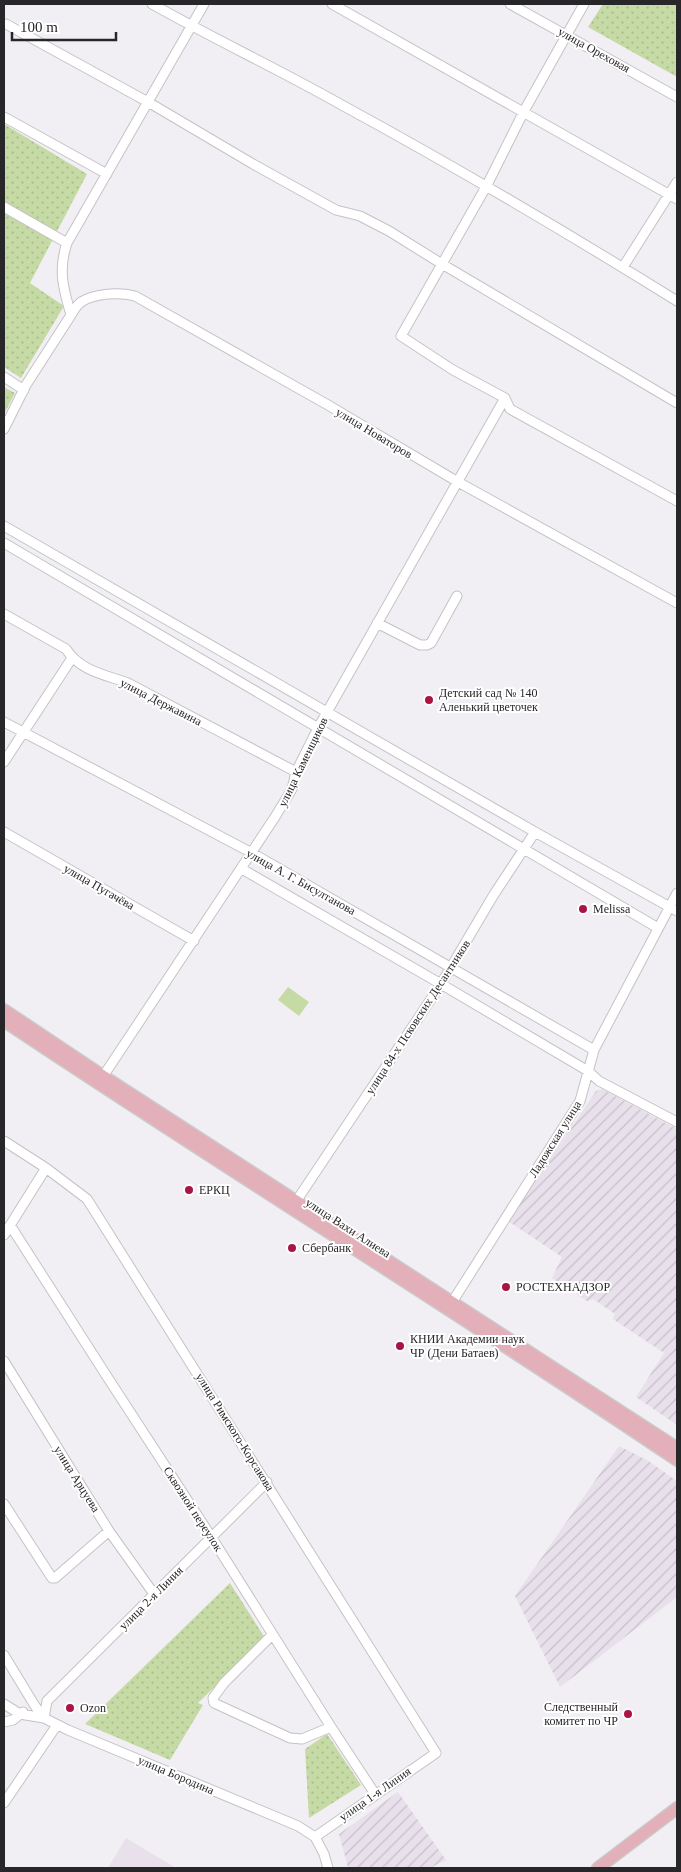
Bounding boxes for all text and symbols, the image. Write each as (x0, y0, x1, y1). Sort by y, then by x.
scale bar (12, 10, 116, 42)
text: 100 m (20, 19, 58, 35)
street label: улица Ореховая (555, 24, 633, 76)
street label: улица Новаторов (333, 405, 415, 461)
street label: улица Державина (118, 675, 205, 729)
place label: Детский сад № 140 Аленький цветочек (439, 686, 538, 714)
marker: Детский сад № 140 Аленький цветочек (423, 694, 435, 706)
street label: улица Каменщиков (275, 715, 331, 809)
street label: улица А. Г. Бисултанова (244, 846, 359, 918)
street label: улица Пугачёва (61, 861, 137, 913)
place label: Melissa (593, 902, 631, 916)
marker: Melissa (577, 903, 589, 915)
street label: улица 84-х Псковских Десантников (363, 937, 473, 1097)
street label: Ладожская улица (526, 1097, 585, 1180)
place label: ЕРКЦ (199, 1183, 230, 1197)
marker: ЕРКЦ (183, 1184, 195, 1196)
street label: улица Вахи Алиева (303, 1195, 394, 1261)
place label: Сбербанк (302, 1241, 351, 1255)
marker: Сбербанк (286, 1242, 298, 1254)
place label: РОСТЕХНАДЗОР (516, 1280, 610, 1294)
marker: РОСТЕХНАДЗОР (500, 1281, 512, 1293)
place label: КНИИ Академии наук ЧР (Дени Батаев) (410, 1332, 525, 1360)
marker: КНИИ Академии наук ЧР (Дени Батаев) (394, 1340, 406, 1352)
street label: улица Римского-Корсакова (193, 1370, 278, 1494)
street label: улица Арцуева (51, 1443, 103, 1515)
street label: Сквозной переулок (160, 1464, 226, 1554)
street label: улица 2-я Линия (116, 1563, 186, 1633)
place label: Следственный комитет по ЧР (544, 1700, 619, 1728)
place label: Ozon (80, 1701, 106, 1715)
marker: Ozon (64, 1702, 76, 1714)
marker: Следственный комитет по ЧР (622, 1708, 634, 1720)
street label: улица Бородина (136, 1753, 217, 1798)
street label: улица 1-я Линия (337, 1764, 414, 1824)

